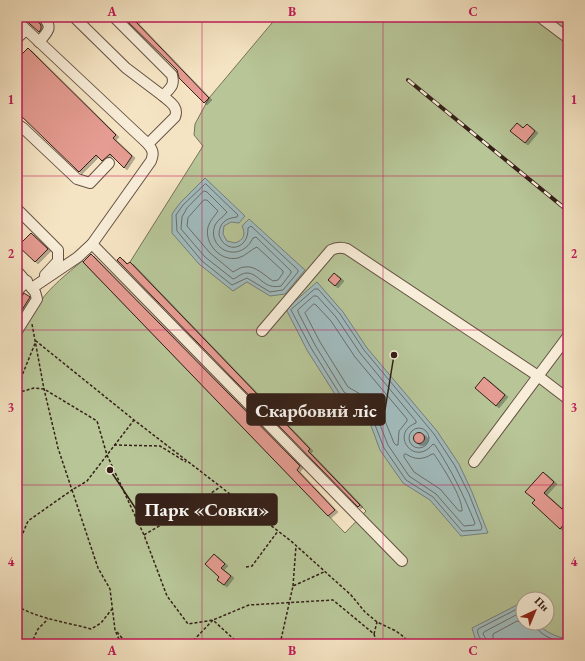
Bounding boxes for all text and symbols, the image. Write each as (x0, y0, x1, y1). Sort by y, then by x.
text: A (106, 3, 117, 20)
text: B (288, 3, 296, 20)
text: C (468, 3, 478, 20)
text: 1 (8, 91, 15, 108)
text: 1 (571, 91, 578, 108)
text: 2 (8, 245, 15, 262)
text: 2 (571, 245, 578, 262)
callout: Скарбовий ліс (247, 394, 385, 425)
text: Скарбовий ліс (255, 398, 377, 423)
text: 3 (8, 399, 15, 416)
text: 3 (571, 399, 578, 416)
callout: Парк «Совки» (136, 494, 277, 525)
text: Парк «Совки» (145, 497, 269, 522)
text: 4 (8, 553, 15, 570)
text: 4 (571, 553, 578, 570)
north arrow (515, 591, 555, 631)
text: Пн (532, 594, 553, 615)
text: A (106, 642, 117, 659)
text: B (288, 642, 296, 659)
text: C (468, 642, 478, 659)

